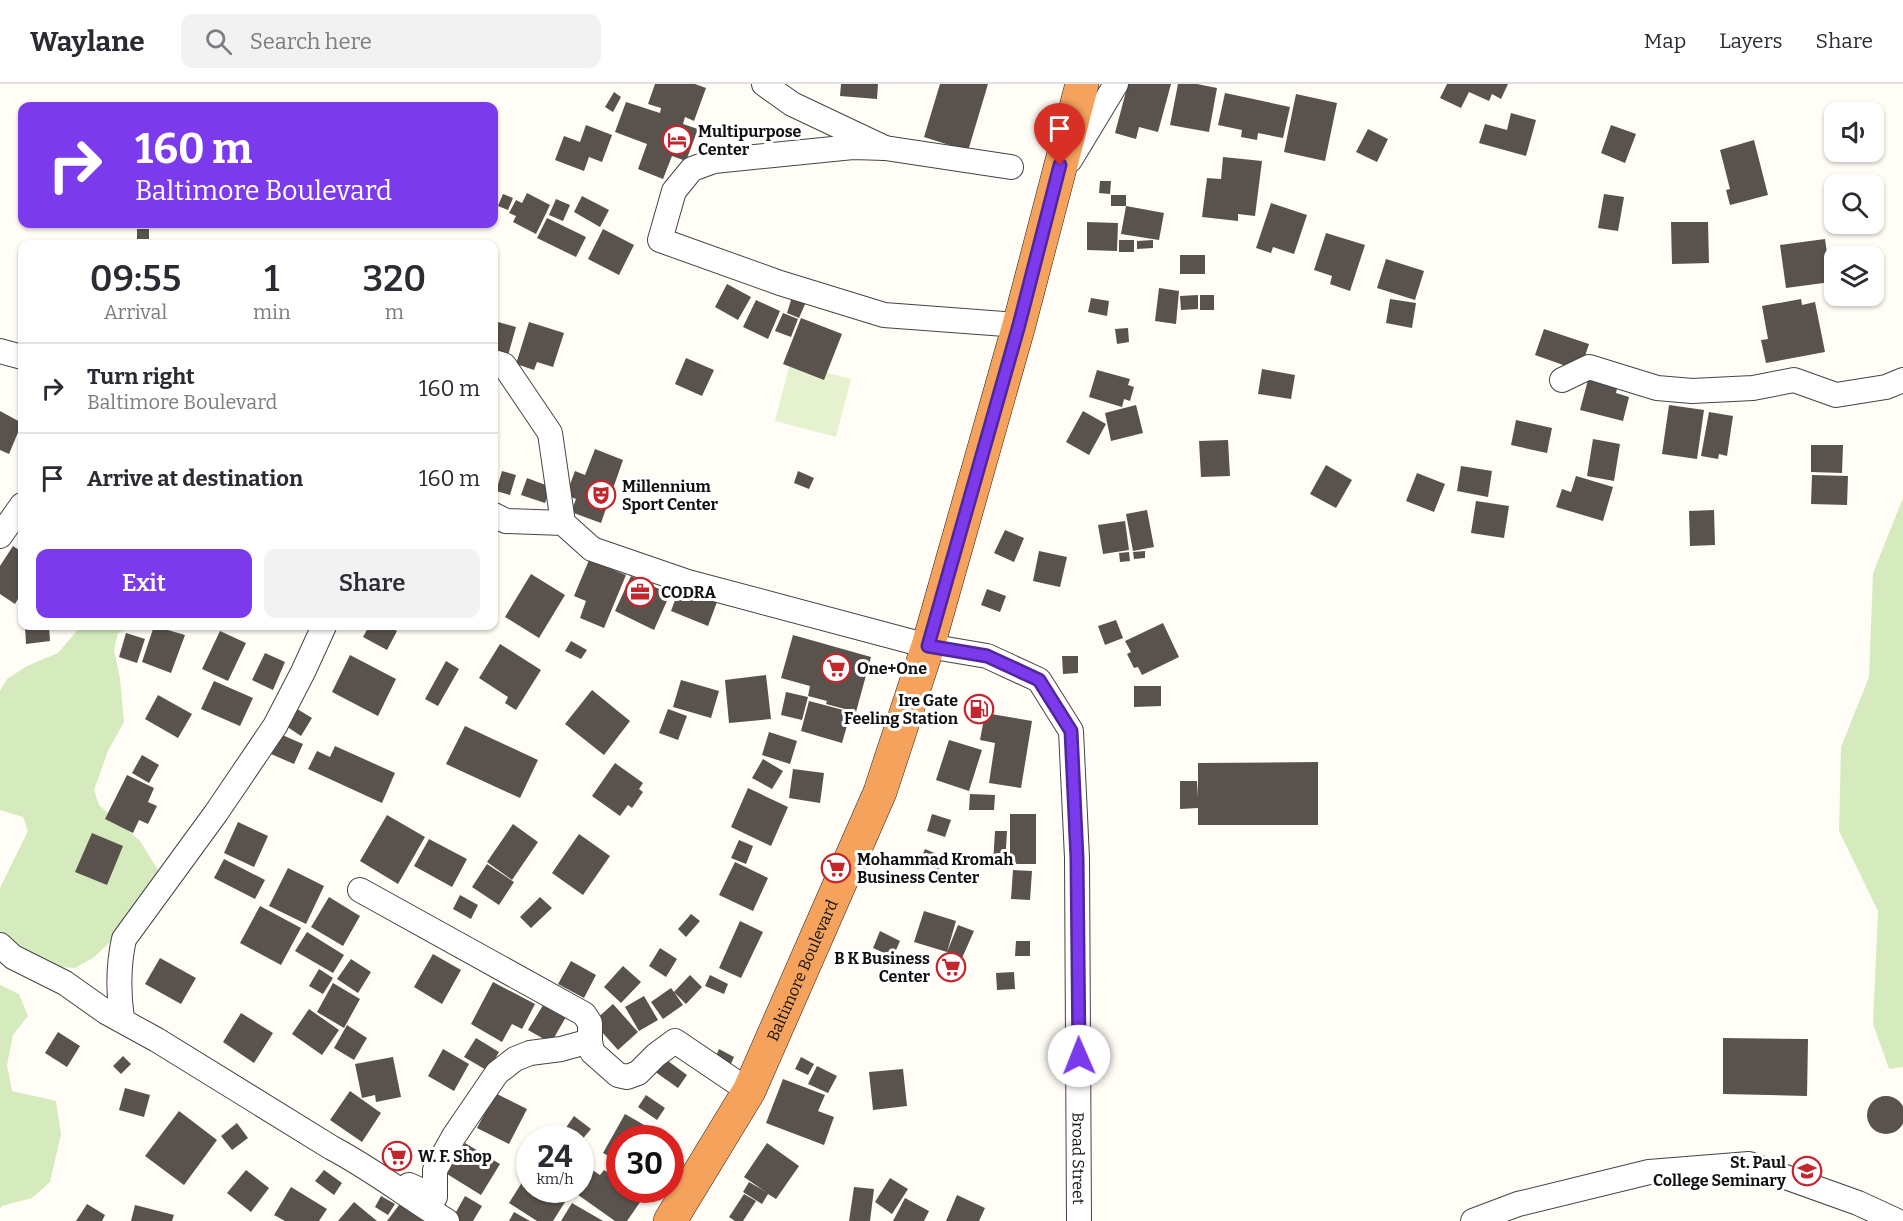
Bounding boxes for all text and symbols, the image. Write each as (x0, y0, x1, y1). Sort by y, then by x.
search box (181, 14, 601, 68)
text: Waylane (30, 25, 145, 58)
icon: search (202, 25, 235, 58)
text: Search here (250, 28, 372, 55)
text: Map (1644, 28, 1686, 54)
text: Layers (1719, 28, 1783, 54)
text: Share (1816, 28, 1873, 54)
map controls (1824, 102, 1884, 306)
button: sound (1824, 102, 1884, 162)
pin (1034, 103, 1085, 165)
icon: arrive (1043, 112, 1076, 145)
place label: Multipurpose Center (698, 122, 802, 159)
text: 160 m (135, 124, 252, 174)
hotel icon: Multipurpose Center (661, 124, 693, 156)
icon: right (36, 126, 114, 204)
button: search (1824, 174, 1884, 234)
text: Baltimore Boulevard (135, 175, 392, 207)
button: layers (1824, 246, 1884, 306)
text: 09:55 (90, 257, 181, 301)
text: 1 (264, 257, 279, 301)
text: 320 (363, 257, 426, 301)
text: Arrival (104, 300, 167, 324)
text: min (253, 300, 291, 324)
text: m (385, 300, 404, 324)
text: Turn right (87, 363, 195, 390)
icon: right (36, 372, 69, 405)
text: 160 m (419, 375, 480, 402)
text: Baltimore Boulevard (87, 390, 277, 414)
icon: arrive (36, 462, 69, 495)
text: Arrive at destination (87, 465, 303, 492)
text: 160 m (419, 465, 480, 492)
place label: Millennium Sport Center (622, 477, 719, 514)
theatre icon: Millennium Sport Center (585, 479, 617, 511)
button: Exit (36, 549, 252, 618)
button: Share (264, 549, 480, 618)
office icon: CODRA (624, 576, 656, 608)
place label: CODRA (661, 583, 716, 602)
supermarket icon: One+One (820, 652, 852, 684)
place label: One+One (857, 659, 927, 678)
place label: Ire Gate Feeling Station (844, 691, 959, 728)
fuel station icon: Ire Gate Feeling Station (963, 693, 995, 725)
place label: Mohammad Kromah Business Center (857, 850, 1013, 887)
supermarket icon: Mohammad Kromah Business Center (820, 852, 852, 884)
street label: Baltimore Boulevard (763, 896, 841, 1044)
place label: B K Business Center (834, 949, 930, 986)
supermarket icon: B K Business Center (935, 951, 967, 983)
position arrow (1047, 1024, 1111, 1088)
street label: Broad Street (1069, 1112, 1088, 1205)
speed limit sign: 30 (606, 1125, 684, 1203)
text: 24 (537, 1139, 573, 1175)
supermarket icon: W. F. Shop (381, 1140, 413, 1172)
place label: W. F. Shop (418, 1147, 492, 1166)
place label: St. Paul College Seminary (1653, 1153, 1786, 1190)
school or university icon: St. Paul College Seminary (1791, 1155, 1823, 1187)
text: km/h (536, 1170, 574, 1188)

